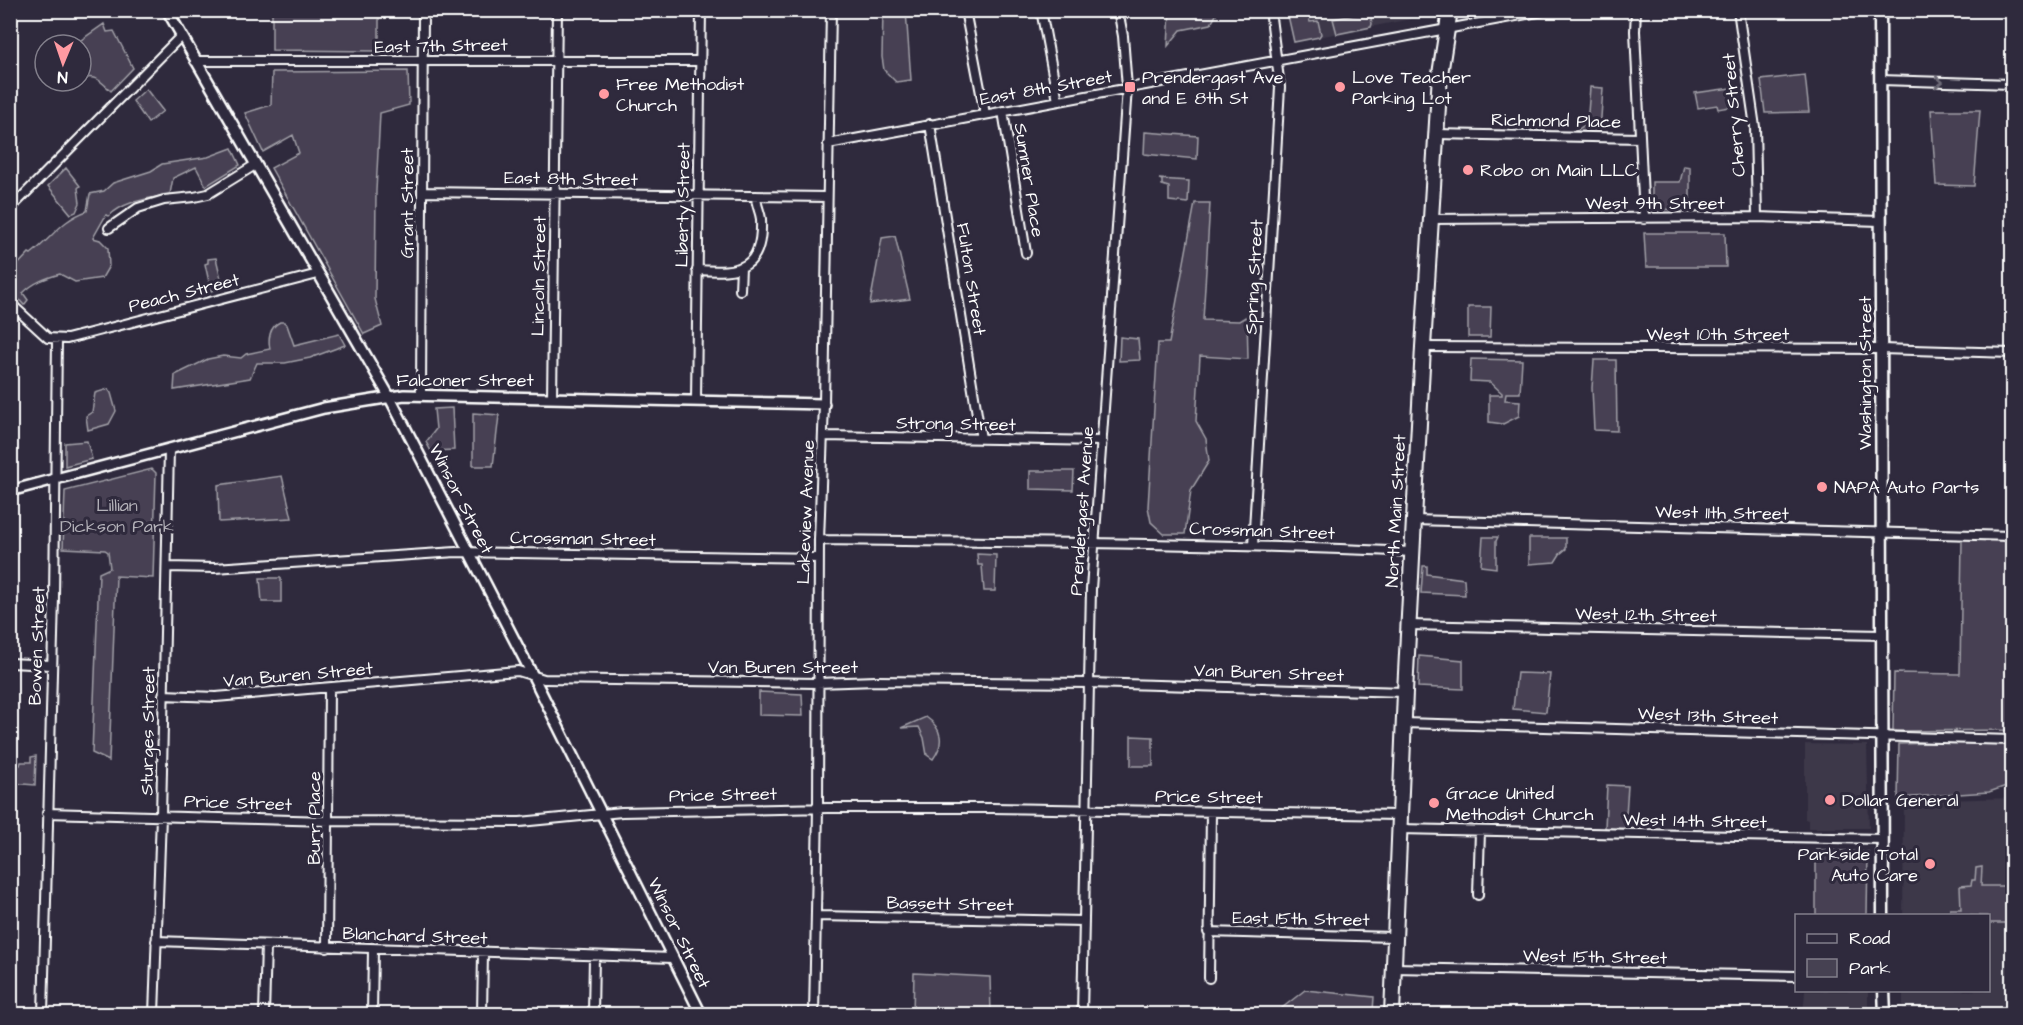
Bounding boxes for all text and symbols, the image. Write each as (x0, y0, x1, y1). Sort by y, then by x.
street label: East 7th Street (374, 32, 509, 60)
north arrow (33, 33, 93, 93)
street label: Cherry Street (1716, 51, 1753, 178)
street label: East 8th Street (978, 64, 1115, 112)
place label: Prendergast Ave and E 8th St (1142, 65, 1284, 111)
place label: Love Teacher Parking Lot (1352, 65, 1471, 112)
text: N (57, 66, 68, 88)
place label: Free Methodist Church (616, 72, 745, 118)
one-way arrow (1934, 75, 1943, 88)
marker: Prendergast Ave and E 8th St (1123, 80, 1137, 94)
marker: Love Teacher Parking Lot (1333, 80, 1347, 94)
marker: Free Methodist Church (597, 87, 611, 101)
street label: Richmond Place (1491, 107, 1621, 135)
street label: Sumner Place (1008, 121, 1050, 239)
street label: Liberty Street (669, 142, 698, 268)
street label: Grant Street (395, 147, 420, 258)
place label: Robo on Main LLC (1480, 158, 1638, 183)
marker: Robo on Main LLC (1461, 163, 1475, 177)
street label: East 8th Street (504, 165, 639, 193)
street label: West 9th Street (1585, 191, 1725, 216)
street label: Lincoln Street (525, 215, 553, 336)
street label: Spring Street (1239, 218, 1271, 335)
street label: Fulton Street (950, 221, 992, 338)
street label: Peach Street (126, 267, 243, 319)
street label: Washington Street (1853, 295, 1879, 450)
street label: West 10th Street (1647, 322, 1790, 347)
street label: Falconer Street (396, 368, 534, 393)
street label: Strong Street (896, 410, 1017, 439)
street label: Prendergast Avenue (1064, 425, 1101, 596)
street label: North Main Street (1380, 433, 1413, 588)
street label: Lakeview Avenue (791, 439, 821, 585)
street label: Winsor Street (423, 440, 500, 559)
place label: NAPA Auto Parts (1834, 475, 1979, 500)
marker: NAPA Auto Parts (1815, 480, 1829, 494)
park label: Lillian Dickson Park (60, 493, 174, 539)
street label: West 11th Street (1655, 499, 1790, 527)
street label: Crossman Street (1189, 516, 1336, 546)
street label: Crossman Street (510, 525, 657, 553)
street label: Bowen Street (22, 585, 52, 706)
street label: West 12th Street (1575, 601, 1718, 629)
street label: Van Buren Street (708, 655, 859, 680)
street label: Van Buren Street (222, 656, 375, 694)
street label: Van Buren Street (1194, 658, 1345, 688)
street label: Sturges Street (134, 666, 163, 796)
street label: West 13th Street (1637, 701, 1779, 731)
street label: Burr Place (302, 771, 327, 865)
place label: Grace United Methodist Church (1446, 781, 1594, 827)
street label: Price Street (669, 782, 778, 808)
street label: Price Street (1155, 784, 1264, 810)
place label: Dollar General (1842, 788, 1959, 813)
street label: Price Street (184, 789, 293, 817)
marker: Dollar General (1823, 793, 1837, 807)
marker: Grace United Methodist Church (1427, 796, 1441, 810)
street label: West 14th Street (1623, 807, 1768, 835)
place label: Parkside Total Auto Care (1798, 842, 1918, 888)
marker: Parkside Total Auto Care (1923, 857, 1937, 871)
street label: Winsor Street (641, 873, 717, 993)
street label: Bassett Street (886, 890, 1014, 918)
street label: East 15th Street (1232, 905, 1371, 933)
legend (1795, 914, 1990, 992)
street label: Blanchard Street (342, 921, 489, 951)
text: Road (1849, 926, 1890, 951)
street label: West 15th Street (1523, 943, 1668, 971)
text: Park (1849, 956, 1891, 981)

